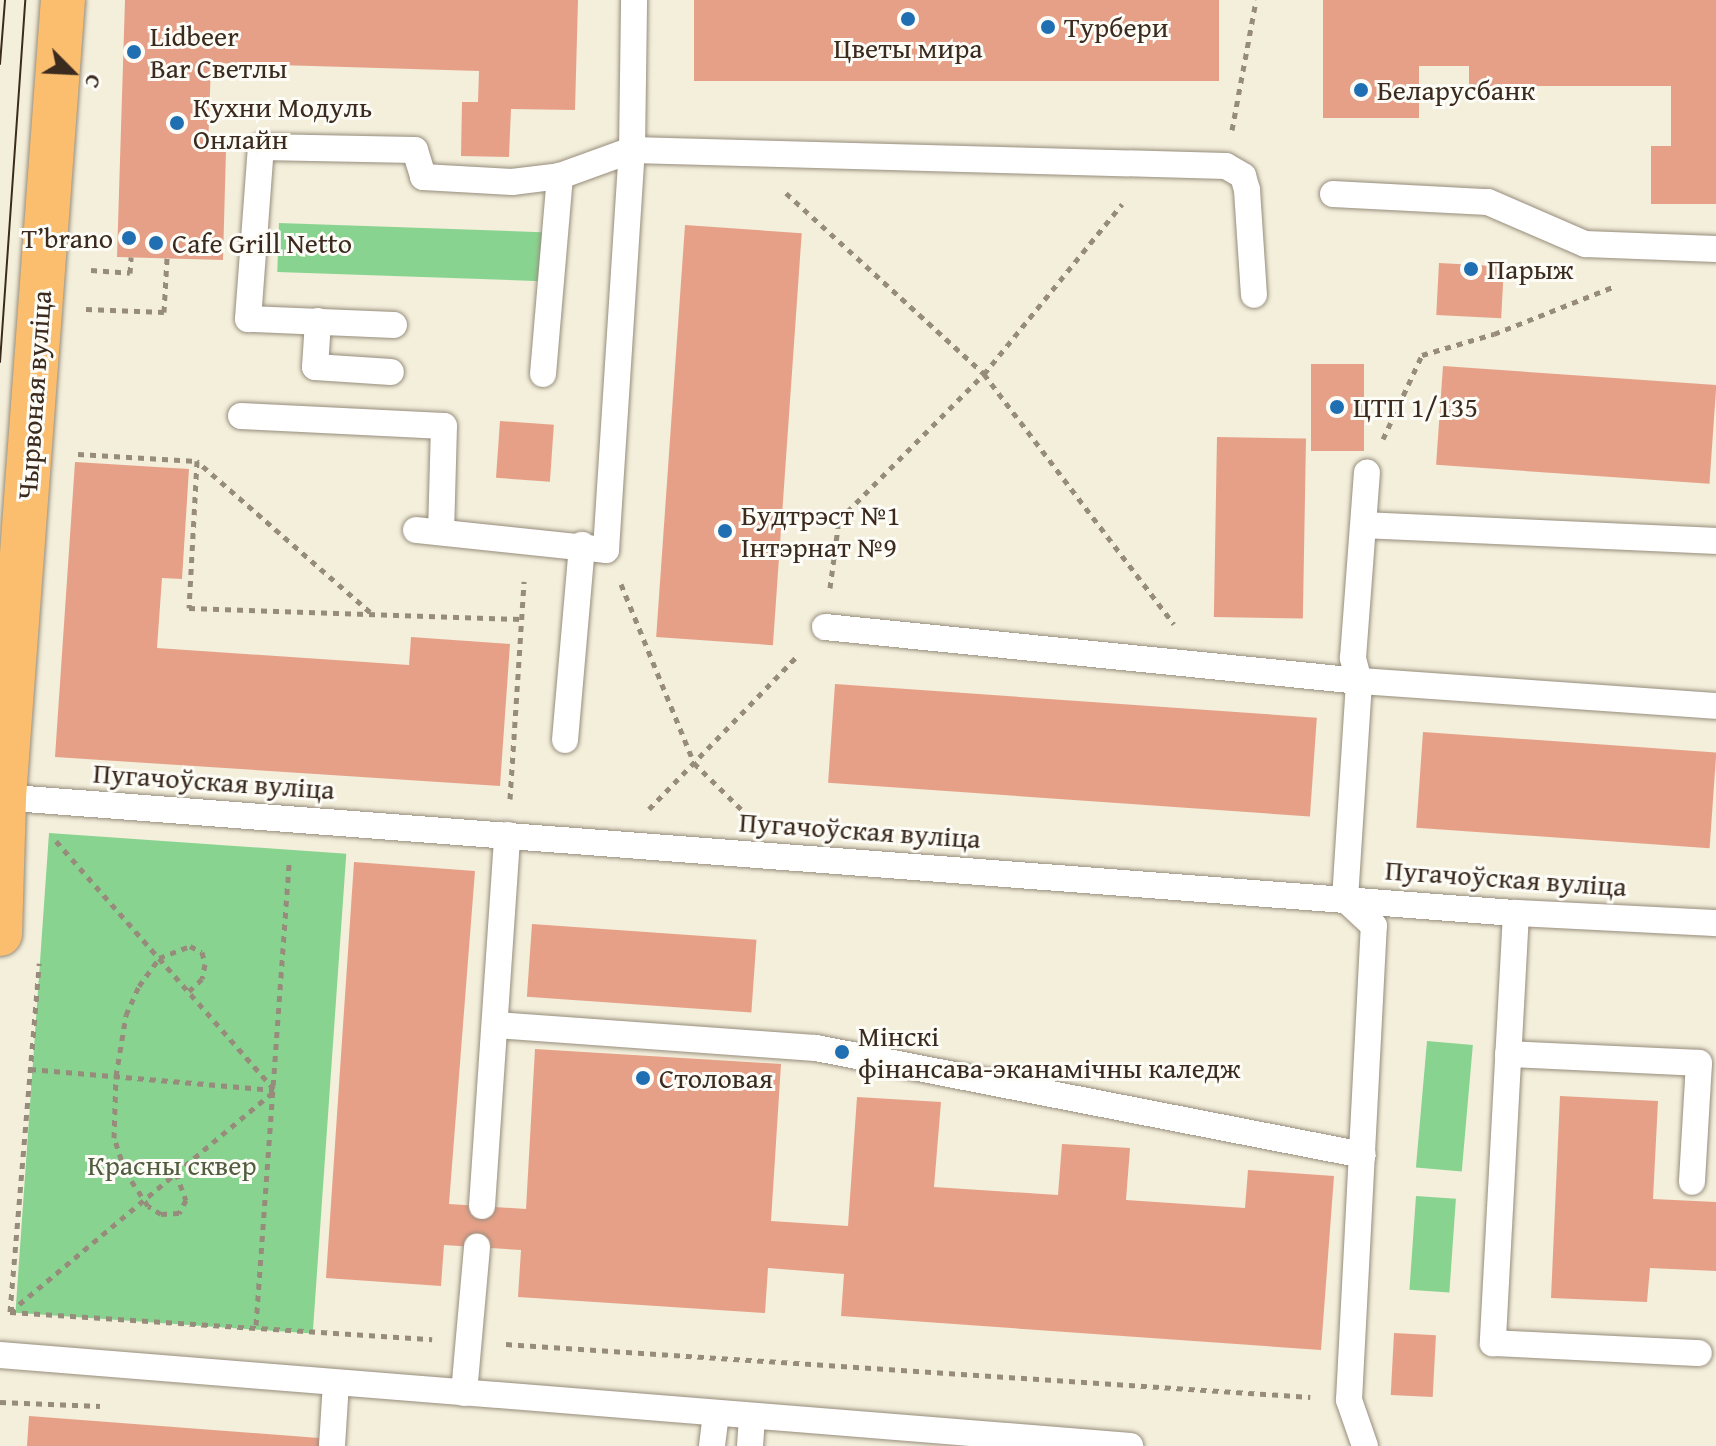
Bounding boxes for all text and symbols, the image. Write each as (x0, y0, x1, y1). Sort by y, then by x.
marker: Цветы мира (899, 10, 917, 28)
place label: Турбери (1064, 10, 1168, 44)
marker: Турбери (1039, 18, 1057, 36)
place label: Lidbeer Bar Светлы (150, 19, 287, 85)
place label: Цветы мира (833, 31, 983, 65)
north arrow (32, 32, 112, 112)
marker: Lidbeer Bar Светлы (125, 43, 143, 61)
text: С (77, 70, 111, 94)
place label: Беларусбанк (1377, 73, 1535, 107)
marker: Беларусбанк (1352, 81, 1370, 99)
place label: Кухни Модуль Онлайн (193, 90, 372, 156)
marker: Кухни Модуль Онлайн (168, 114, 186, 132)
place label: T’brano (22, 221, 113, 255)
place label: Cafe Grill Netto (172, 226, 352, 260)
marker: T’brano (120, 229, 138, 247)
marker: Cafe Grill Netto (147, 234, 165, 252)
place label: Парыж (1487, 252, 1574, 286)
marker: Парыж (1462, 260, 1480, 278)
street label: Чырвоная вуліца (10, 289, 58, 501)
place label: ЦТП 1/135 (1353, 390, 1478, 424)
marker: ЦТП 1/135 (1328, 398, 1346, 416)
place label: Будтрэст №1 Інтэрнат №9 (741, 498, 900, 564)
marker: Будтрэст №1 Інтэрнат №9 (716, 522, 734, 540)
street label: Пугачоўская вуліца (92, 756, 336, 806)
street label: Пугачоўская вуліца (738, 805, 982, 855)
street label: Пугачоўская вуліца (1384, 853, 1628, 903)
place label: Мінскі фінансава-эканамічны каледж (858, 1019, 1241, 1085)
marker: Мінскі фінансава-эканамічны каледж (833, 1043, 851, 1061)
place label: Столовая (659, 1061, 773, 1095)
marker: Столовая (634, 1069, 652, 1087)
park label: Красны сквер (87, 1148, 257, 1182)

